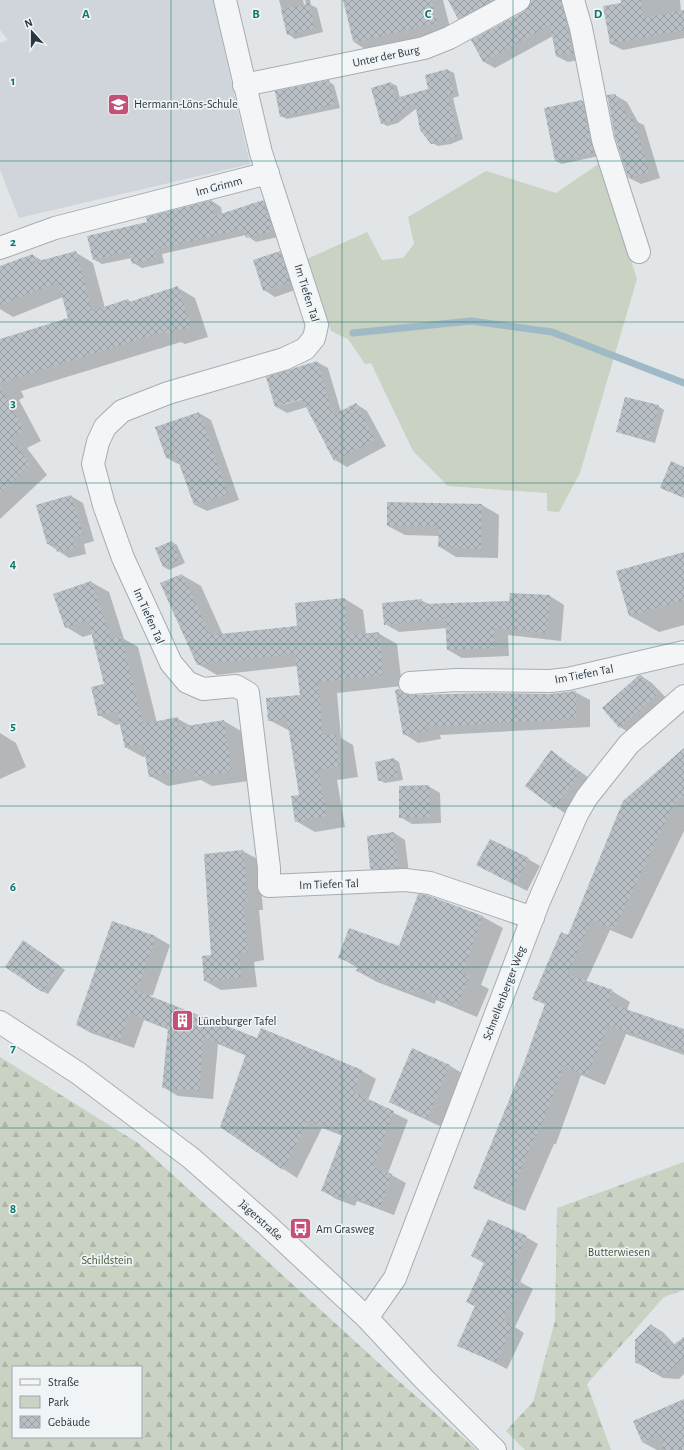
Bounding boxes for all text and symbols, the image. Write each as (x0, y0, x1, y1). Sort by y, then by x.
text: A (82, 8, 90, 21)
text: B (252, 8, 260, 21)
text: C (425, 8, 432, 21)
text: D (594, 8, 603, 21)
north arrow (12, 12, 52, 52)
text: N (23, 17, 34, 30)
street label: Unter der Burg (351, 43, 421, 69)
text: 1 (11, 75, 15, 88)
school or university icon: Hermann-Löns-Schule (105, 91, 131, 117)
place label: Hermann-Löns-Schule (134, 98, 238, 110)
street label: Im Grimm (195, 174, 243, 198)
text: 2 (10, 236, 16, 249)
street label: Im Tiefen Tal (293, 263, 321, 323)
text: 3 (10, 397, 16, 410)
text: 4 (10, 558, 17, 571)
street label: Im Tiefen Tal (131, 586, 167, 646)
street label: Im Tiefen Tal (554, 662, 614, 686)
text: 5 (10, 720, 16, 733)
street label: Im Tiefen Tal (299, 877, 359, 891)
text: 6 (10, 881, 16, 894)
street label: Schnellenberger Weg (481, 944, 528, 1042)
building icon: Lüneburger Tafel (170, 1008, 196, 1034)
place label: Lüneburger Tafel (198, 1015, 276, 1027)
text: 7 (10, 1042, 16, 1055)
street label: Jägerstraße (237, 1197, 285, 1243)
text: 8 (10, 1203, 16, 1216)
bus stop icon: Am Grasweg (287, 1216, 313, 1242)
place label: Am Grasweg (316, 1223, 374, 1235)
park label: Butterwiesen (588, 1246, 650, 1258)
park label: Schildstein (81, 1254, 133, 1266)
legend (12, 1366, 142, 1438)
text: Straße (48, 1376, 79, 1388)
text: Park (48, 1396, 69, 1408)
text: Gebäude (48, 1416, 90, 1428)

